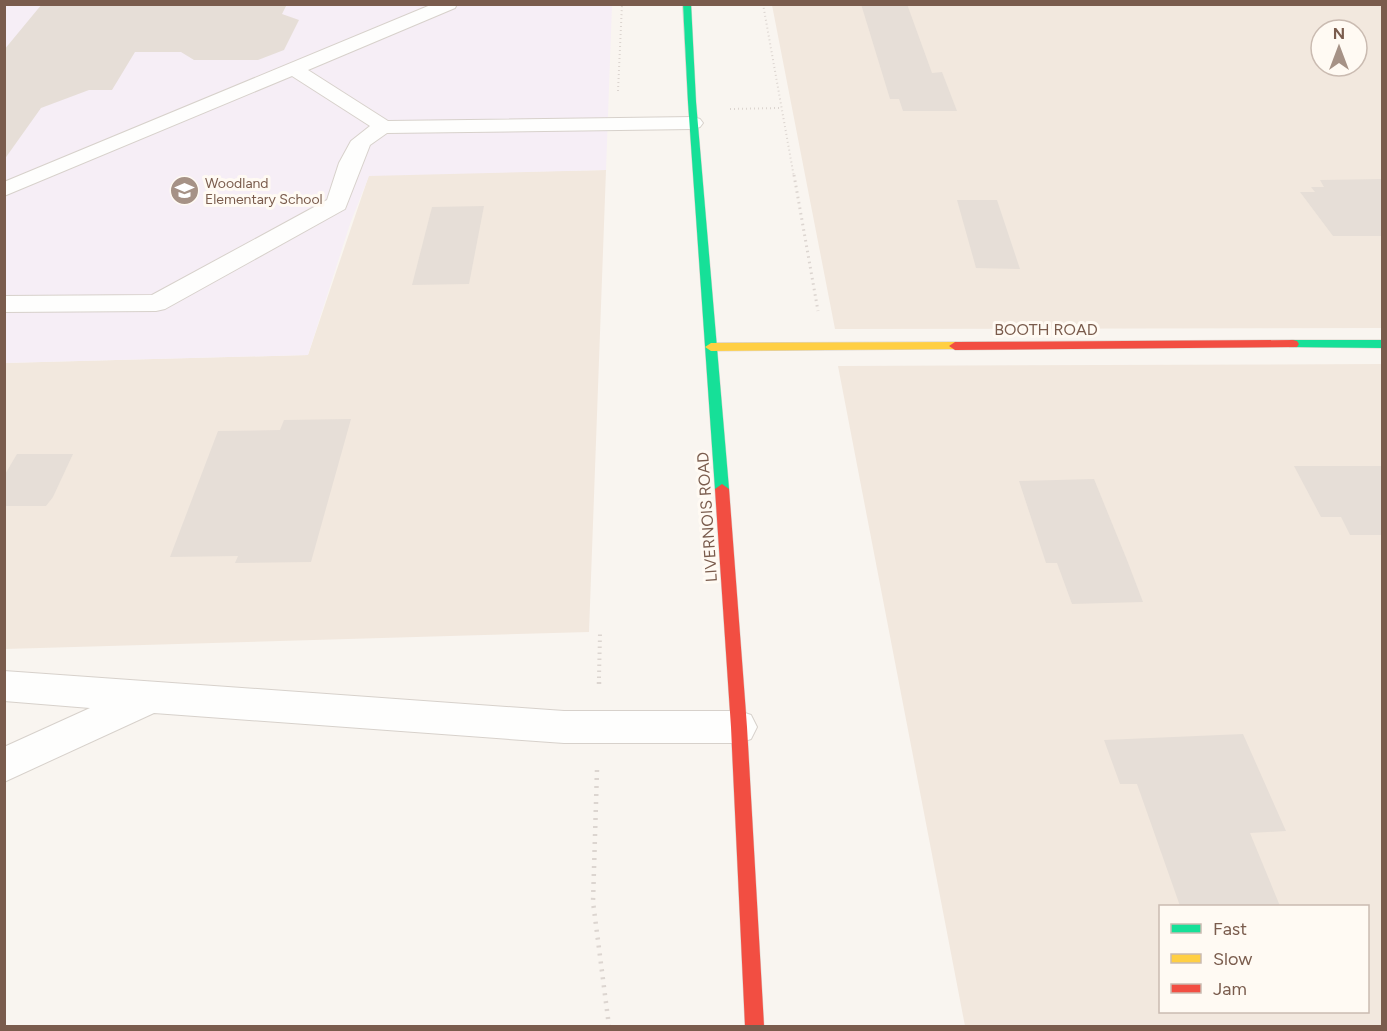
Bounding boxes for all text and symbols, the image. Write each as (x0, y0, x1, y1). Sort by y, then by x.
north arrow (1309, 18, 1369, 78)
text: N (1333, 24, 1345, 43)
school or university icon: Woodland Elementary School (168, 175, 200, 207)
place label: Woodland Elementary School (205, 175, 323, 208)
street label: BOOTH ROAD (994, 320, 1098, 339)
street label: LIVERNOIS ROAD (693, 451, 721, 583)
legend (1159, 905, 1369, 1013)
text: Fast (1213, 918, 1247, 940)
text: Slow (1213, 948, 1252, 970)
text: Jam (1213, 978, 1247, 1000)

